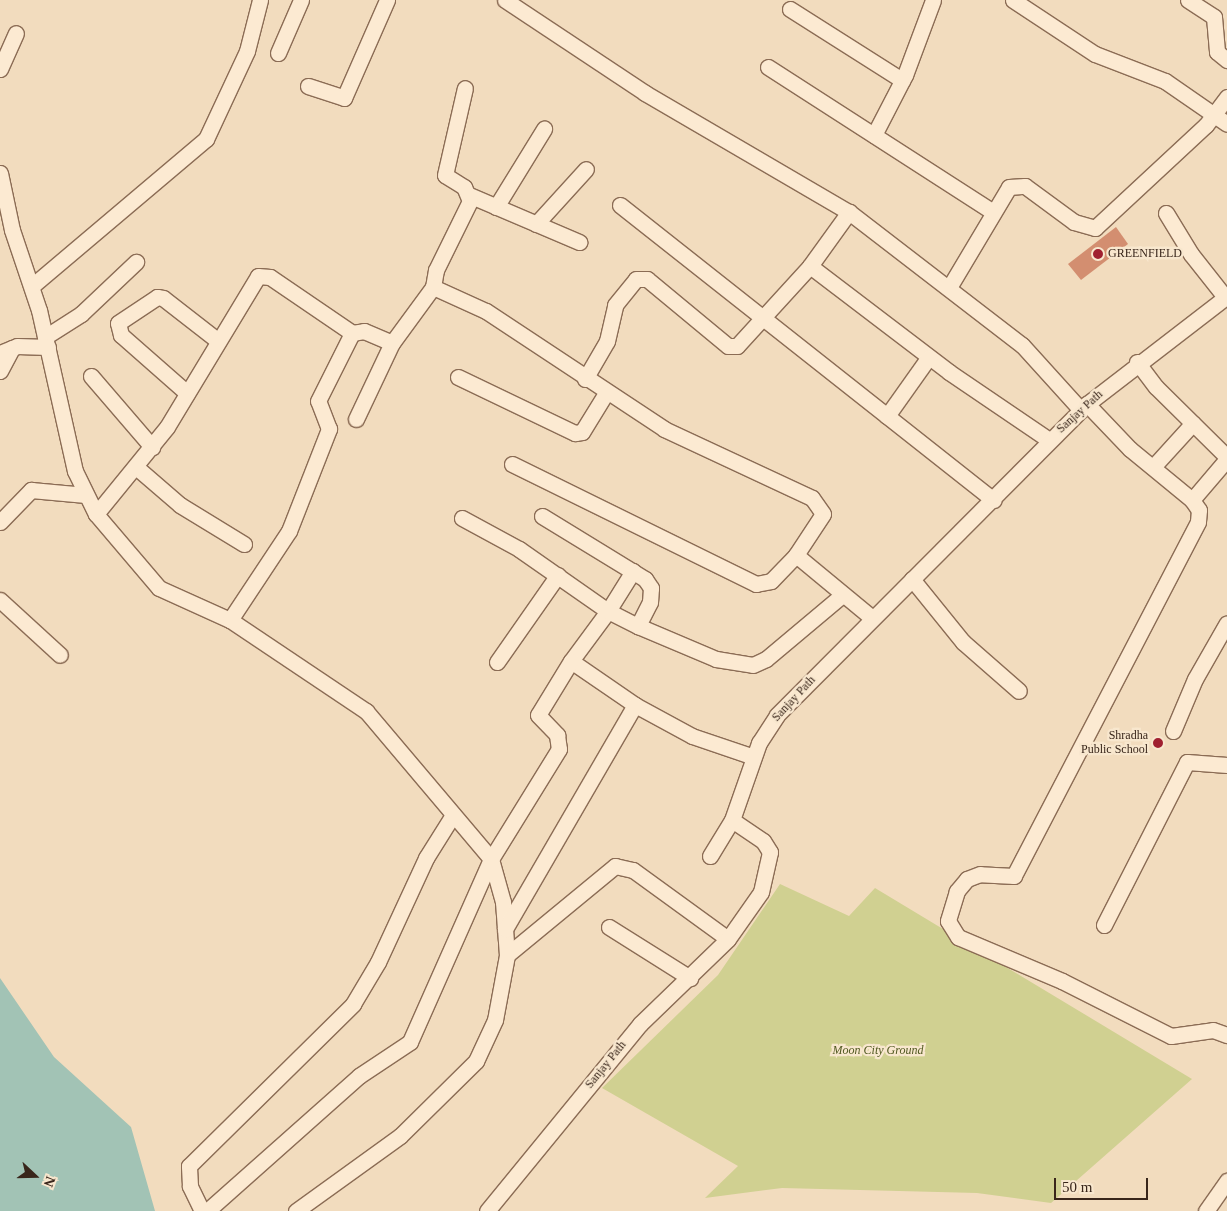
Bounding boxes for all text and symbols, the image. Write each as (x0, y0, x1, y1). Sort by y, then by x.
place label: GREENFIELD (1108, 247, 1182, 261)
marker: GREENFIELD (1092, 248, 1104, 260)
street label: Sanjay Path (1054, 388, 1106, 436)
street label: Sanjay Path (769, 673, 819, 725)
place label: Shradha Public School (1081, 729, 1148, 757)
marker: Shradha Public School (1152, 737, 1164, 749)
street label: Sanjay Path (582, 1038, 630, 1092)
park label: Moon City Ground (833, 1044, 923, 1058)
north arrow (10, 1151, 60, 1201)
scale bar (1057, 1168, 1151, 1200)
text: N (41, 1174, 58, 1189)
text: 50 m (1062, 1179, 1092, 1195)

